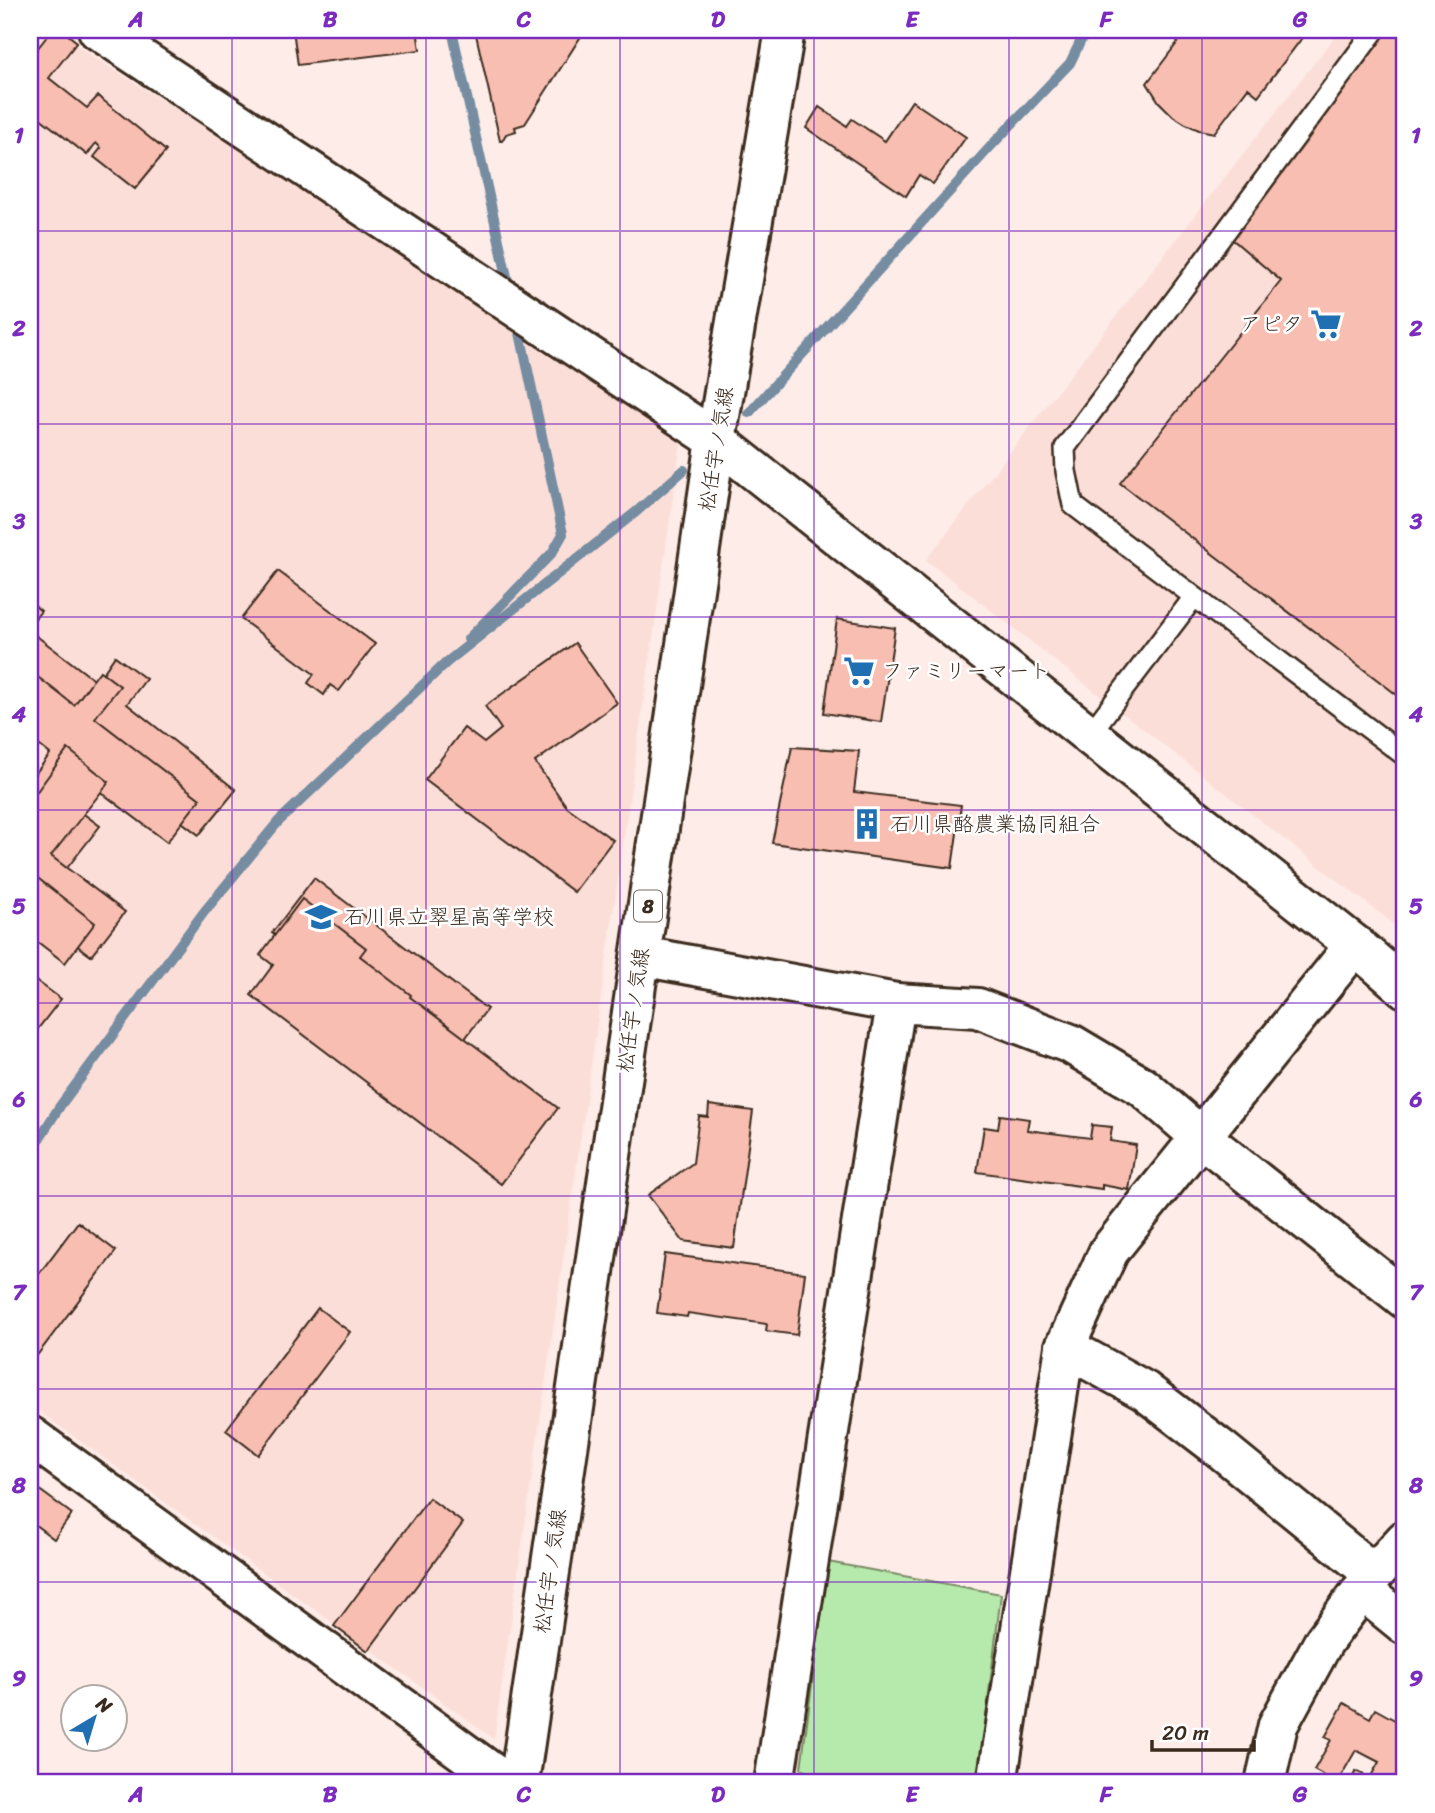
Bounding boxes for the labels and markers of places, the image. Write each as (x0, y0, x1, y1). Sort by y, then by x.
place label: アピタ (1240, 305, 1303, 343)
supermarket icon: アピタ (1309, 307, 1343, 341)
place label: ファミリーマート (882, 652, 1050, 690)
supermarket icon: ファミリーマート (842, 654, 876, 688)
place label: 石川県酪農業協同組合 (890, 805, 1100, 843)
building icon: 石川県酪農業協同組合 (850, 807, 884, 841)
place label: 石川県立翠星高等学校 (344, 898, 554, 936)
school or university icon: 石川県立翠星高等学校 (304, 900, 338, 934)

